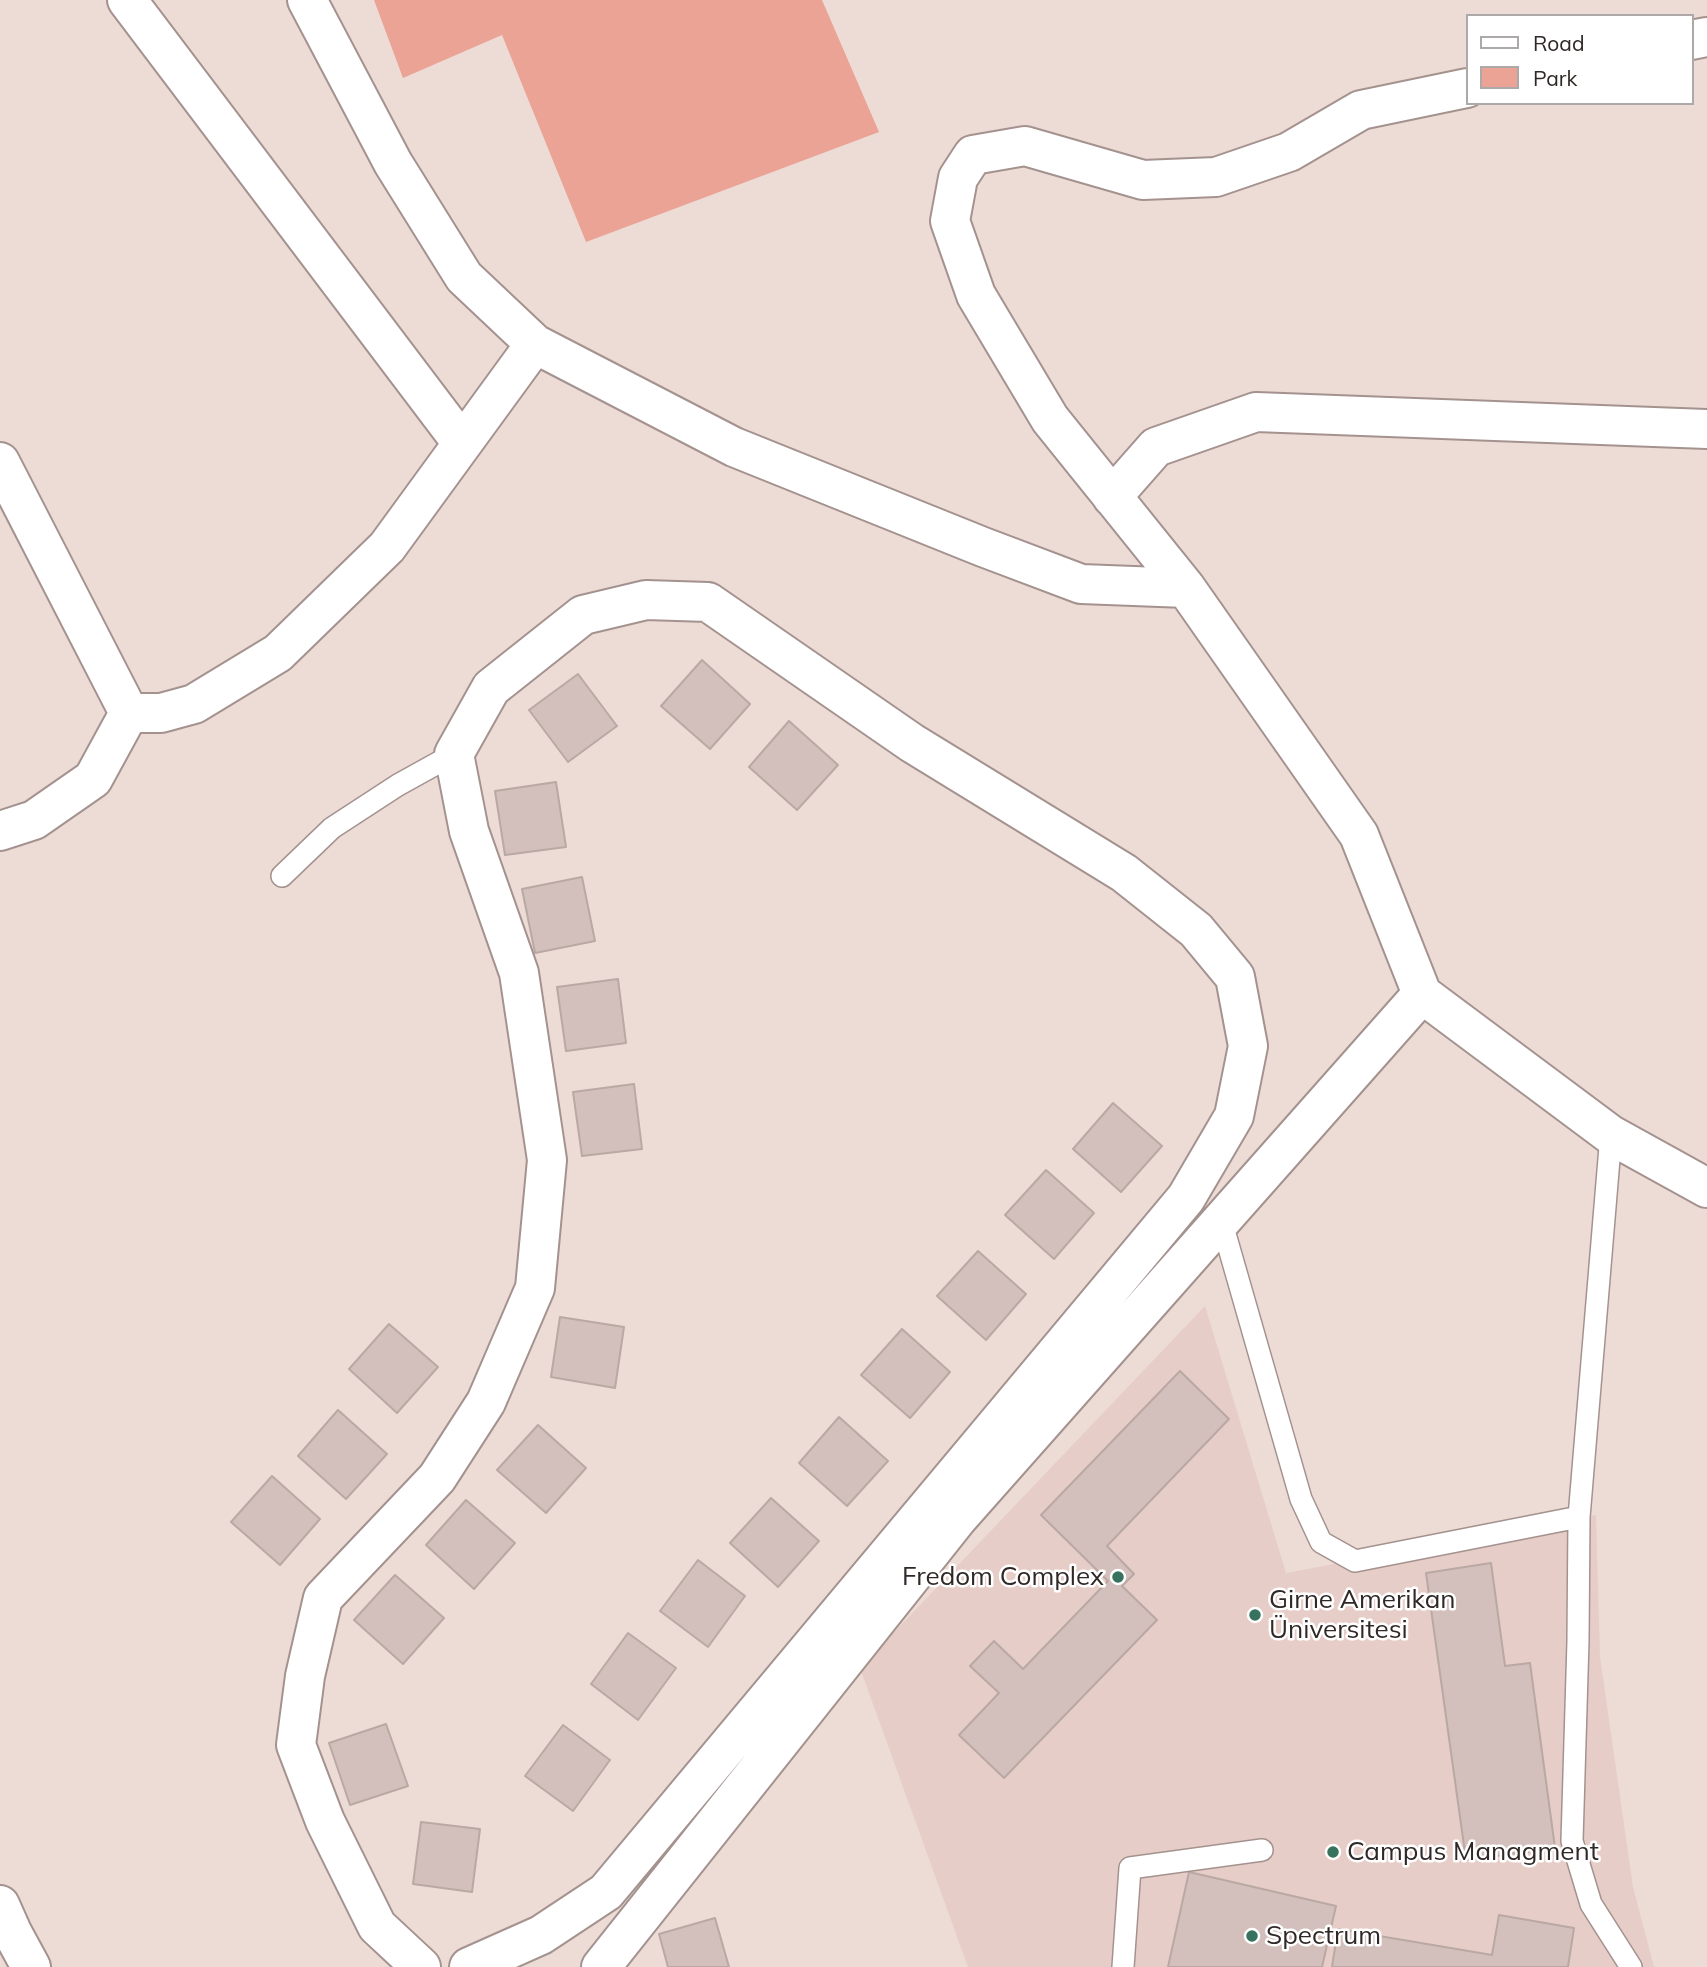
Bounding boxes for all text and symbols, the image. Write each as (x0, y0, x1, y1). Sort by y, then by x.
legend (1466, 14, 1693, 105)
text: Road (1533, 30, 1584, 56)
text: Park (1533, 65, 1577, 91)
place label: Fredom Complex (902, 1561, 1104, 1593)
marker: Fredom Complex (1110, 1569, 1126, 1585)
place label: Girne Amerikan Üniversitesi (1269, 1584, 1456, 1646)
marker: Girne Amerikan Üniversitesi (1247, 1607, 1263, 1623)
place label: Campus Managment (1347, 1836, 1599, 1868)
marker: Campus Managment (1325, 1844, 1341, 1860)
place label: Spectrum (1266, 1920, 1381, 1952)
marker: Spectrum (1244, 1928, 1260, 1944)

